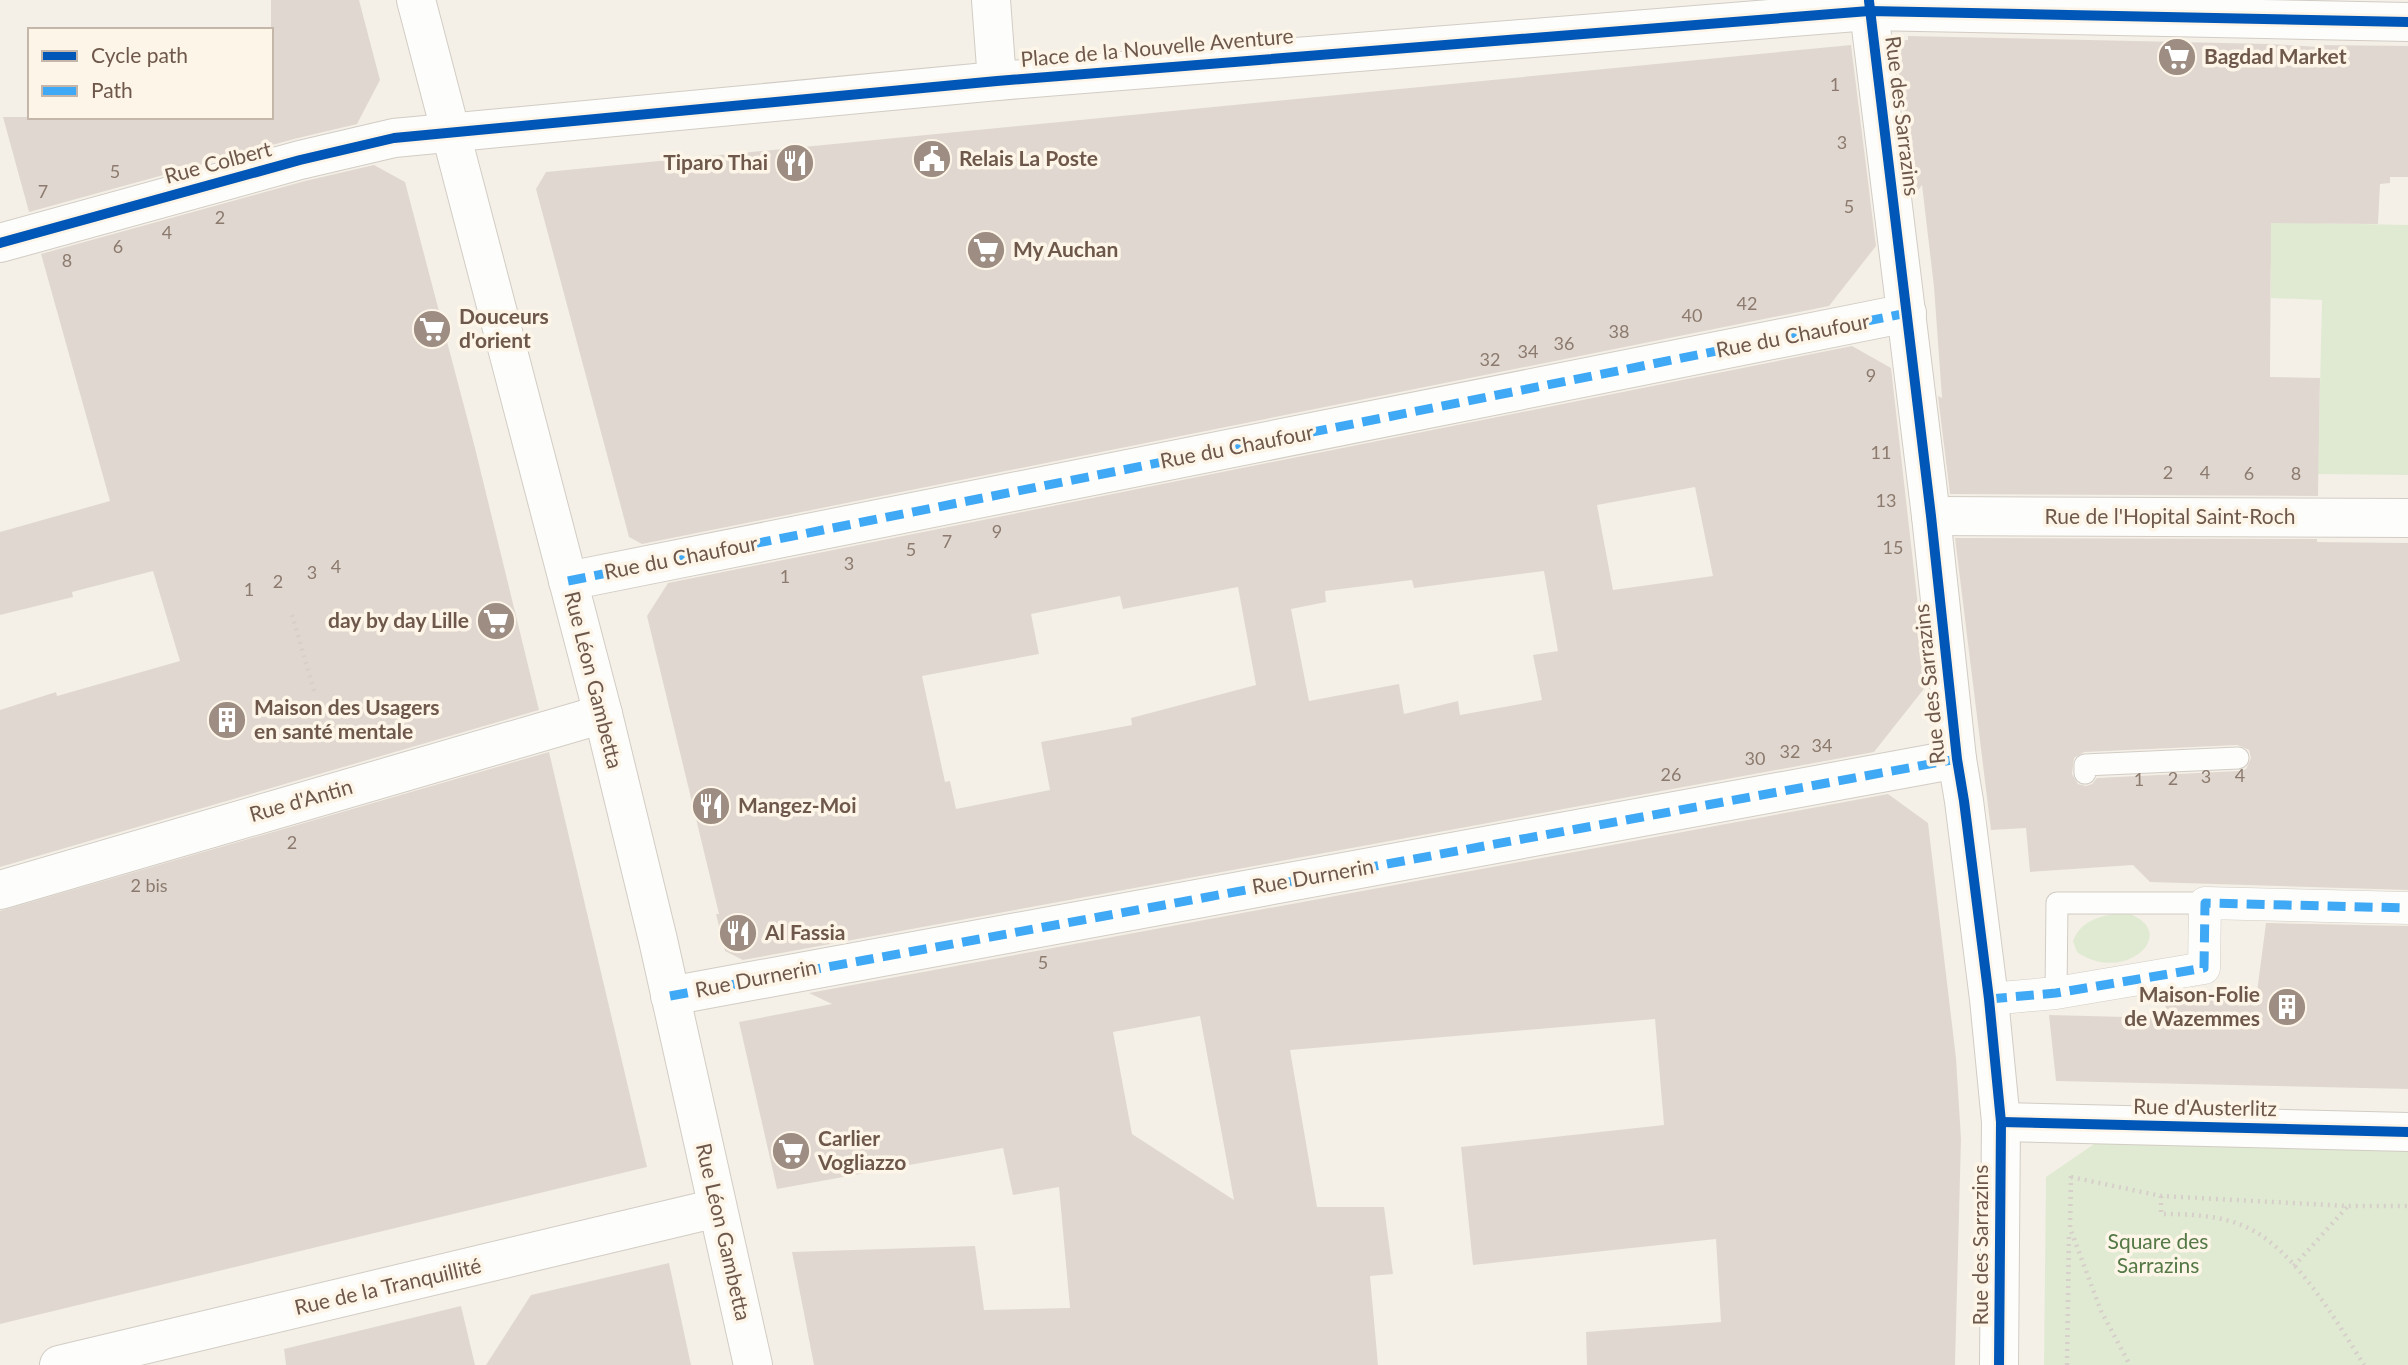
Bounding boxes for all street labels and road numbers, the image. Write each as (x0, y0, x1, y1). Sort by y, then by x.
street label: Place de la Nouvelle Aventure (1019, 22, 1294, 71)
street label: Rue des Sarrazins (1881, 34, 1926, 197)
street label: Rue Colbert (161, 135, 274, 188)
street label: Rue du Chaufour (1714, 307, 1872, 362)
street label: Rue du Chaufour (1158, 418, 1316, 473)
street label: Rue de l'Hopital Saint-Roch (2045, 503, 2295, 528)
street label: Rue du Chaufour (602, 529, 760, 584)
street label: Rue Léon Gambetta (560, 589, 629, 771)
street label: Rue des Sarrazins (1908, 603, 1949, 765)
street label: Rue d'Antin (246, 773, 355, 826)
street label: Rue Durnerin (1250, 853, 1376, 899)
street label: Rue Durnerin (693, 953, 819, 1002)
street label: Rue d'Austerlitz (2133, 1093, 2277, 1120)
street label: Rue Léon Gambetta (692, 1140, 757, 1323)
street label: Rue des Sarrazins (1967, 1165, 1992, 1325)
street label: Rue de la Tranquillité (292, 1252, 484, 1319)

